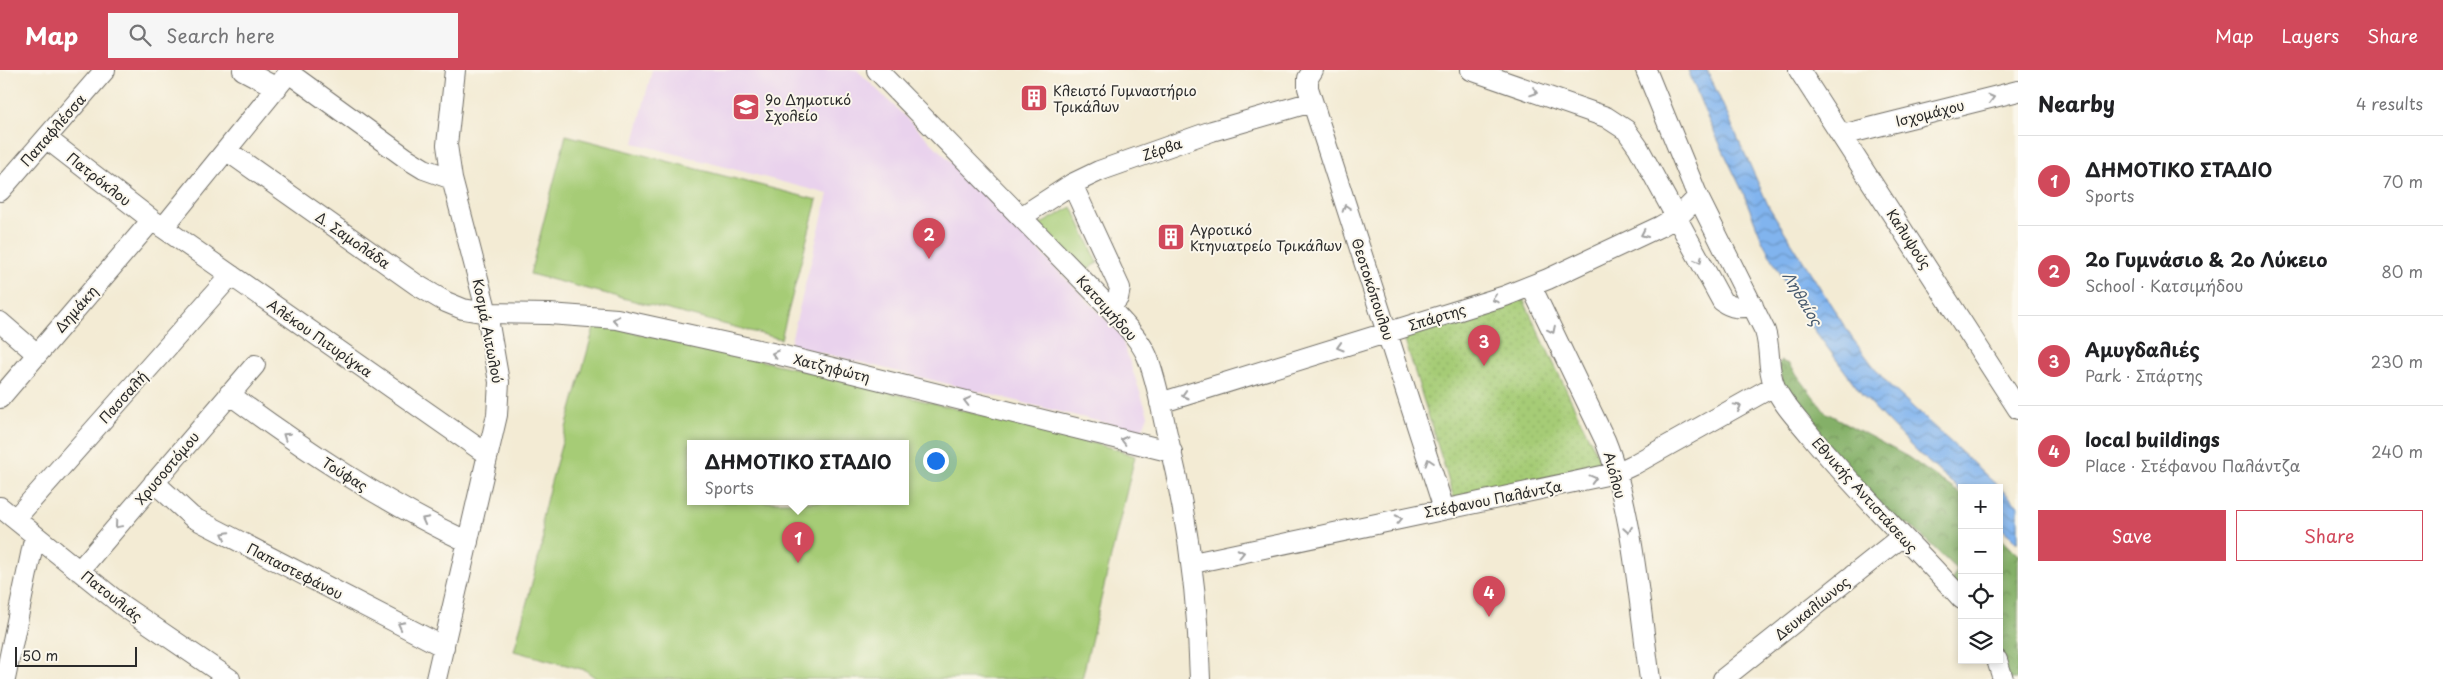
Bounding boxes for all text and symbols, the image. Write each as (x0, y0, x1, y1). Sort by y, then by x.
search box (108, 13, 458, 58)
text: Map (25, 17, 78, 53)
icon: search (126, 21, 154, 49)
text: Search here (166, 21, 275, 49)
text: Map (2215, 22, 2254, 49)
text: Layers (2282, 22, 2339, 49)
text: Share (2367, 22, 2418, 49)
place label: Κλειστό Γυμναστήριο Τρικάλων (1053, 80, 1197, 117)
building icon: Κλειστό Γυμναστήριο Τρικάλων (1019, 83, 1049, 113)
one-way arrow (1529, 86, 1537, 96)
text: Nearby (2038, 87, 2115, 119)
street label: Παπαφλέσσα (16, 89, 90, 171)
place label: 9ο Δημοτικό Σχολείο (765, 89, 851, 126)
text: 4 results (2356, 91, 2423, 115)
school or university icon: 9ο Δημοτικό Σχολείο (731, 92, 761, 122)
one-way arrow (1986, 93, 1995, 104)
street label: Ισχομάχου (1893, 94, 1967, 132)
street label: Ζέρβα (1139, 132, 1185, 166)
street label: Πατρόκλου (62, 147, 136, 211)
text: ΔΗΜΟΤΙΚΟ ΣΤΑΔΙΟ (2085, 155, 2272, 183)
text: 1 (2050, 169, 2058, 193)
text: 70 m (2383, 169, 2423, 193)
text: Sports (2085, 183, 2134, 207)
one-way arrow (1342, 204, 1352, 213)
street label: Καλυψούς (1882, 205, 1936, 273)
street label: Δ. Σαμολάδα (311, 206, 395, 274)
pin: 2 (913, 218, 945, 259)
place label: Αγροτικό Κτηνιατρείο Τρικάλων (1190, 219, 1342, 256)
building icon: Αγροτικό Κτηνιατρείο Τρικάλων (1156, 222, 1186, 252)
one-way arrow (1640, 228, 1649, 239)
street label: Θεοτοκόπουλου (1347, 235, 1399, 343)
text: 2ο Γυμνάσιο & 2ο Λύκειο (2085, 245, 2327, 273)
one-way arrow (1693, 255, 1703, 264)
text: 2 (2048, 259, 2060, 283)
text: 80 m (2381, 259, 2423, 283)
water label: Ληθαίος (1778, 266, 1829, 331)
street label: Κατσιμήδου (1072, 271, 1142, 345)
text: School · Κατσιμήδου (2085, 273, 2243, 297)
street label: Κοσμά Αιτωλού (468, 277, 508, 385)
street label: Δημάκη (50, 281, 102, 337)
one-way arrow (1491, 293, 1500, 303)
street label: Αλέκου Πιτυρίγκα (263, 294, 377, 382)
street label: Σπάρτης (1406, 298, 1468, 336)
one-way arrow (612, 315, 621, 325)
pin: 3 (1468, 325, 1500, 366)
one-way arrow (1546, 325, 1556, 334)
text: Αμυγδαλιές (2085, 335, 2200, 363)
one-way arrow (1336, 341, 1344, 351)
street label: Χατζηφώτη (792, 348, 872, 388)
one-way arrow (772, 349, 780, 359)
text: 3 (2049, 349, 2059, 373)
text: 230 m (2371, 349, 2423, 373)
text: Park · Σπάρτης (2085, 363, 2203, 387)
street label: Πασσαλή (94, 366, 152, 428)
one-way arrow (1181, 390, 1189, 400)
one-way arrow (962, 396, 971, 407)
one-way arrow (1732, 403, 1741, 413)
text: local buildings (2085, 425, 2220, 453)
street label: Χρυσοστόμου (130, 427, 204, 509)
one-way arrow (282, 433, 292, 442)
street label: Εθνικής Αντιστάσεως (1807, 433, 1923, 557)
one-way arrow (1120, 435, 1129, 446)
text: 4 (2049, 439, 2059, 463)
text: 240 m (2371, 439, 2423, 463)
popup (687, 440, 909, 505)
text: ΔΗΜΟΤΙΚΟ ΣΤΑΔΙΟ (704, 447, 892, 475)
your location (923, 448, 949, 474)
street label: Αιόλου (1599, 449, 1631, 501)
street label: Τούφας (318, 452, 372, 496)
text: Place · Στέφανου Παλάντζα (2085, 453, 2300, 477)
one-way arrow (1425, 459, 1435, 467)
one-way arrow (1588, 474, 1596, 484)
text: Sports (704, 475, 754, 499)
street label: Στέφανου Παλάντζα (1422, 475, 1564, 523)
map controls (1958, 484, 2003, 664)
button: + (1958, 484, 2003, 529)
button: Save (2038, 510, 2226, 561)
button: Share (2236, 510, 2423, 561)
one-way arrow (1395, 514, 1404, 524)
one-way arrow (421, 516, 430, 526)
one-way arrow (115, 519, 124, 528)
pin: 1 (782, 522, 814, 563)
one-way arrow (1623, 526, 1633, 534)
button: − (1958, 529, 2003, 574)
one-way arrow (221, 531, 230, 541)
street label: Παπαστεφάνου (243, 538, 347, 604)
one-way arrow (1236, 548, 1245, 559)
street label: Πατουλιάς (77, 565, 147, 627)
street label: Δευκαλίωνος (1770, 571, 1854, 645)
button: locate (1958, 574, 2003, 619)
pin: 4 (1473, 576, 1505, 617)
button: layers (1958, 619, 2003, 664)
one-way arrow (397, 621, 406, 631)
scale bar (15, 644, 138, 667)
text: 50 m (22, 645, 58, 666)

